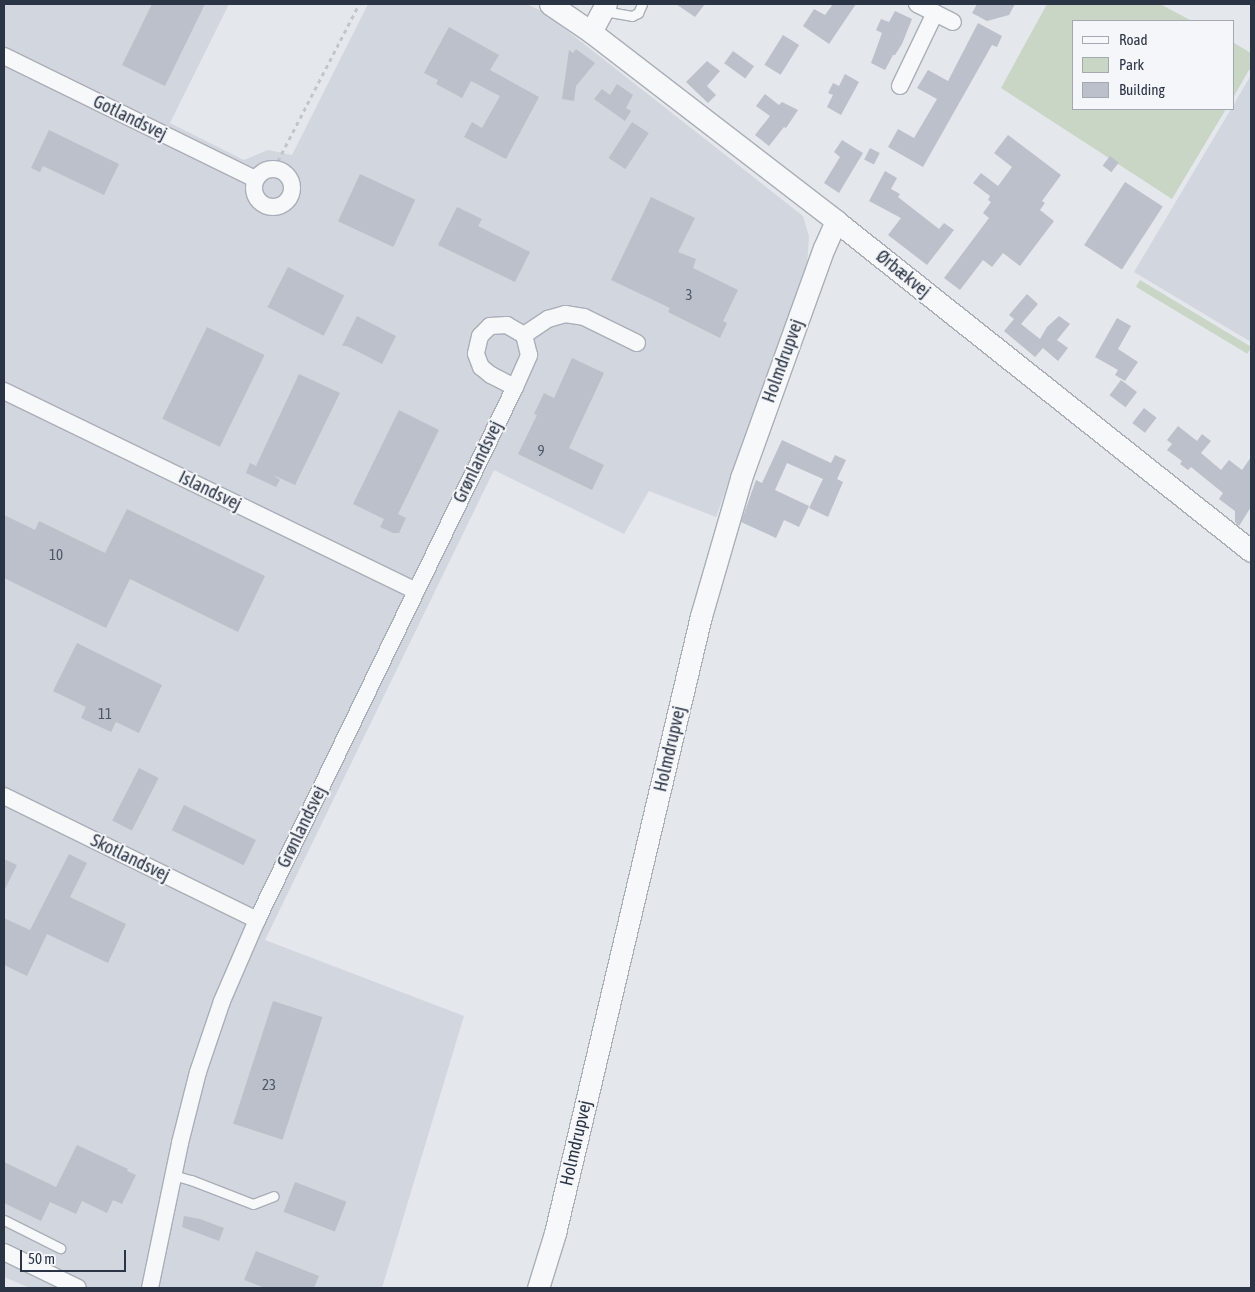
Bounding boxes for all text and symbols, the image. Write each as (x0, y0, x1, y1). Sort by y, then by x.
legend (1072, 20, 1235, 110)
text: Road (1119, 31, 1148, 48)
text: Park (1119, 56, 1144, 73)
text: Building (1119, 81, 1165, 98)
street label: Gotlandsvej (90, 91, 170, 145)
street label: Ørbækvej (872, 246, 934, 302)
house number: 3 (685, 286, 693, 304)
street label: Holmdrupvej (758, 316, 808, 406)
street label: Grønlandsvej (449, 418, 507, 506)
house number: 9 (537, 442, 545, 460)
street label: Islandsvej (175, 467, 245, 515)
house number: 10 (49, 546, 63, 564)
street label: Holmdrupvej (650, 704, 690, 794)
house number: 11 (98, 705, 112, 723)
street label: Grønlandsvej (273, 783, 331, 871)
street label: Skotlandsvej (87, 830, 173, 886)
house number: 23 (262, 1076, 276, 1094)
street label: Holmdrupvej (556, 1098, 596, 1188)
scale bar (22, 1240, 129, 1272)
text: 50 m (28, 1250, 55, 1267)

